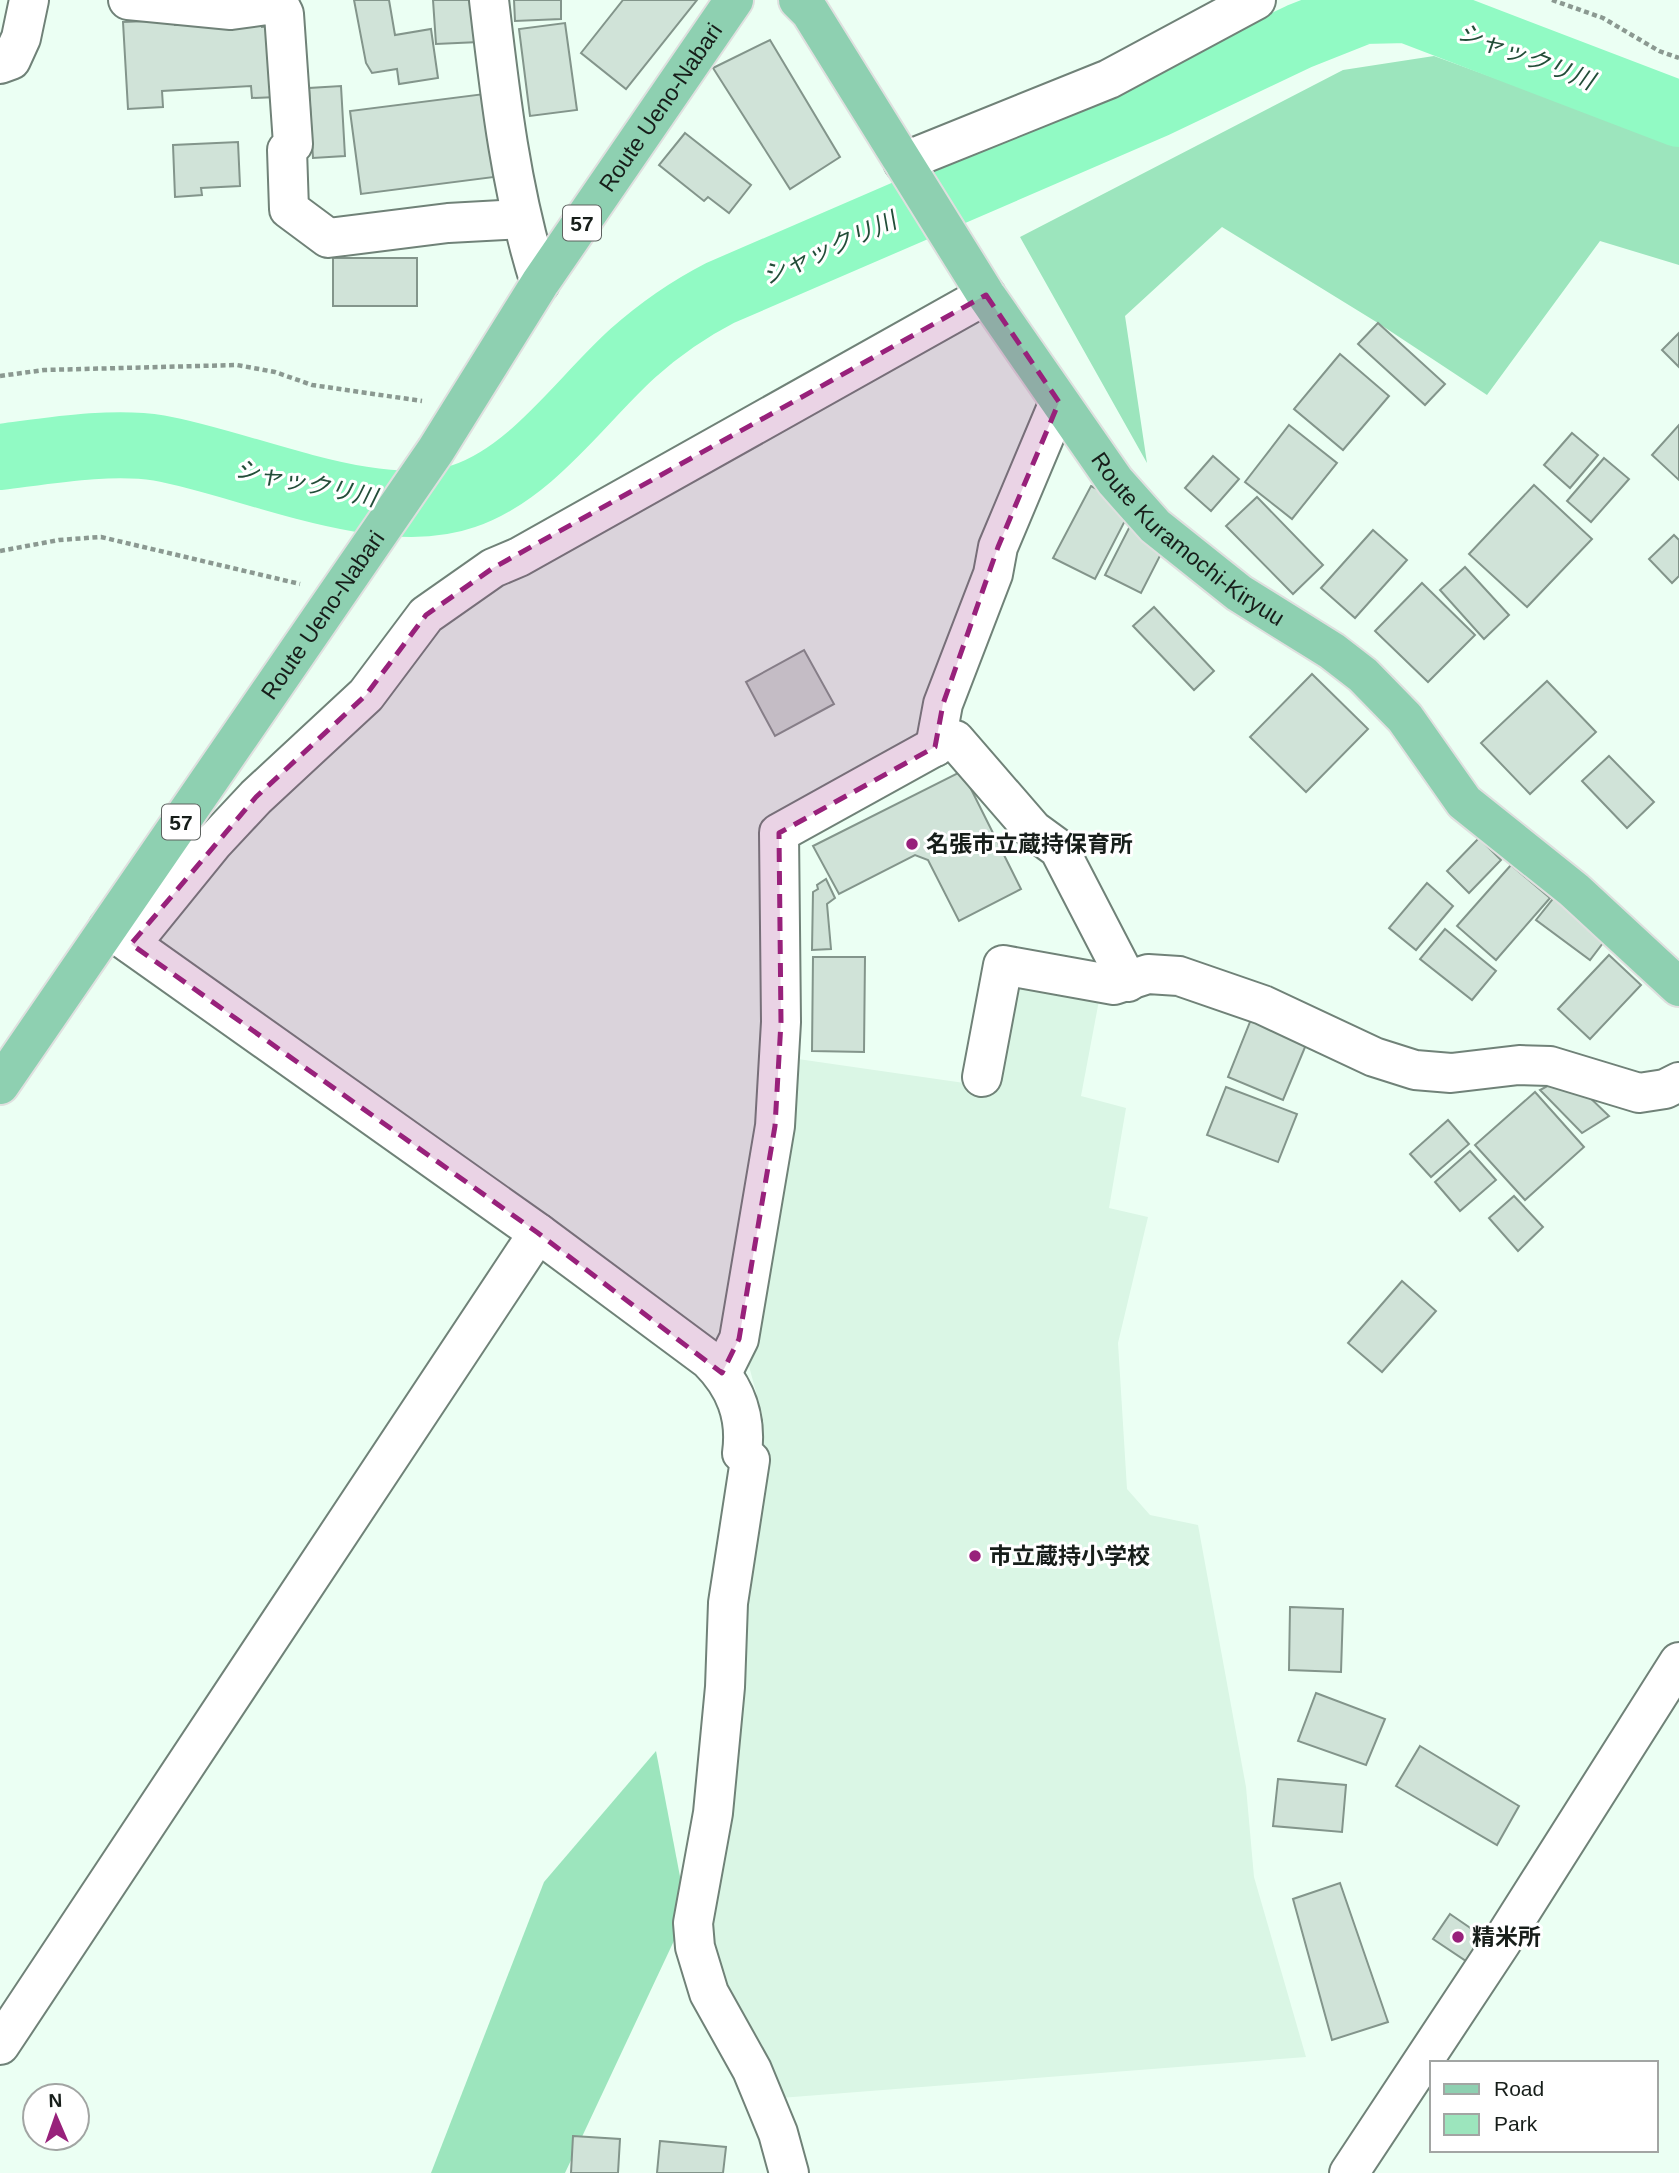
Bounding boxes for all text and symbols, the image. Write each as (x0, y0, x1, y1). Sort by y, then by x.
street label: Route Ueno-Nabari (594, 18, 727, 196)
water label: シャックリ川 (1454, 18, 1601, 95)
water label: シャックリ川 (758, 205, 903, 290)
road number: 57 (563, 206, 601, 241)
street label: Route Kuramochi-Kiryuu (1086, 447, 1289, 631)
water label: シャックリ川 (233, 455, 382, 512)
street label: Route Ueno-Nabari (256, 526, 389, 704)
road number: 57 (162, 804, 200, 840)
place label: 名張市立蔵持保育所 (926, 831, 1133, 857)
marker: 名張市立蔵持保育所 (904, 836, 920, 852)
place label: 市立蔵持小学校 (989, 1543, 1150, 1569)
marker: 市立蔵持小学校 (967, 1548, 983, 1564)
place label: 精米所 (1472, 1924, 1541, 1950)
marker: 精米所 (1450, 1929, 1466, 1945)
legend (1430, 2061, 1658, 2152)
text: Road (1494, 2077, 1544, 2100)
north arrow (21, 2082, 91, 2152)
text: N (48, 2090, 63, 2111)
text: Park (1494, 2112, 1538, 2135)

